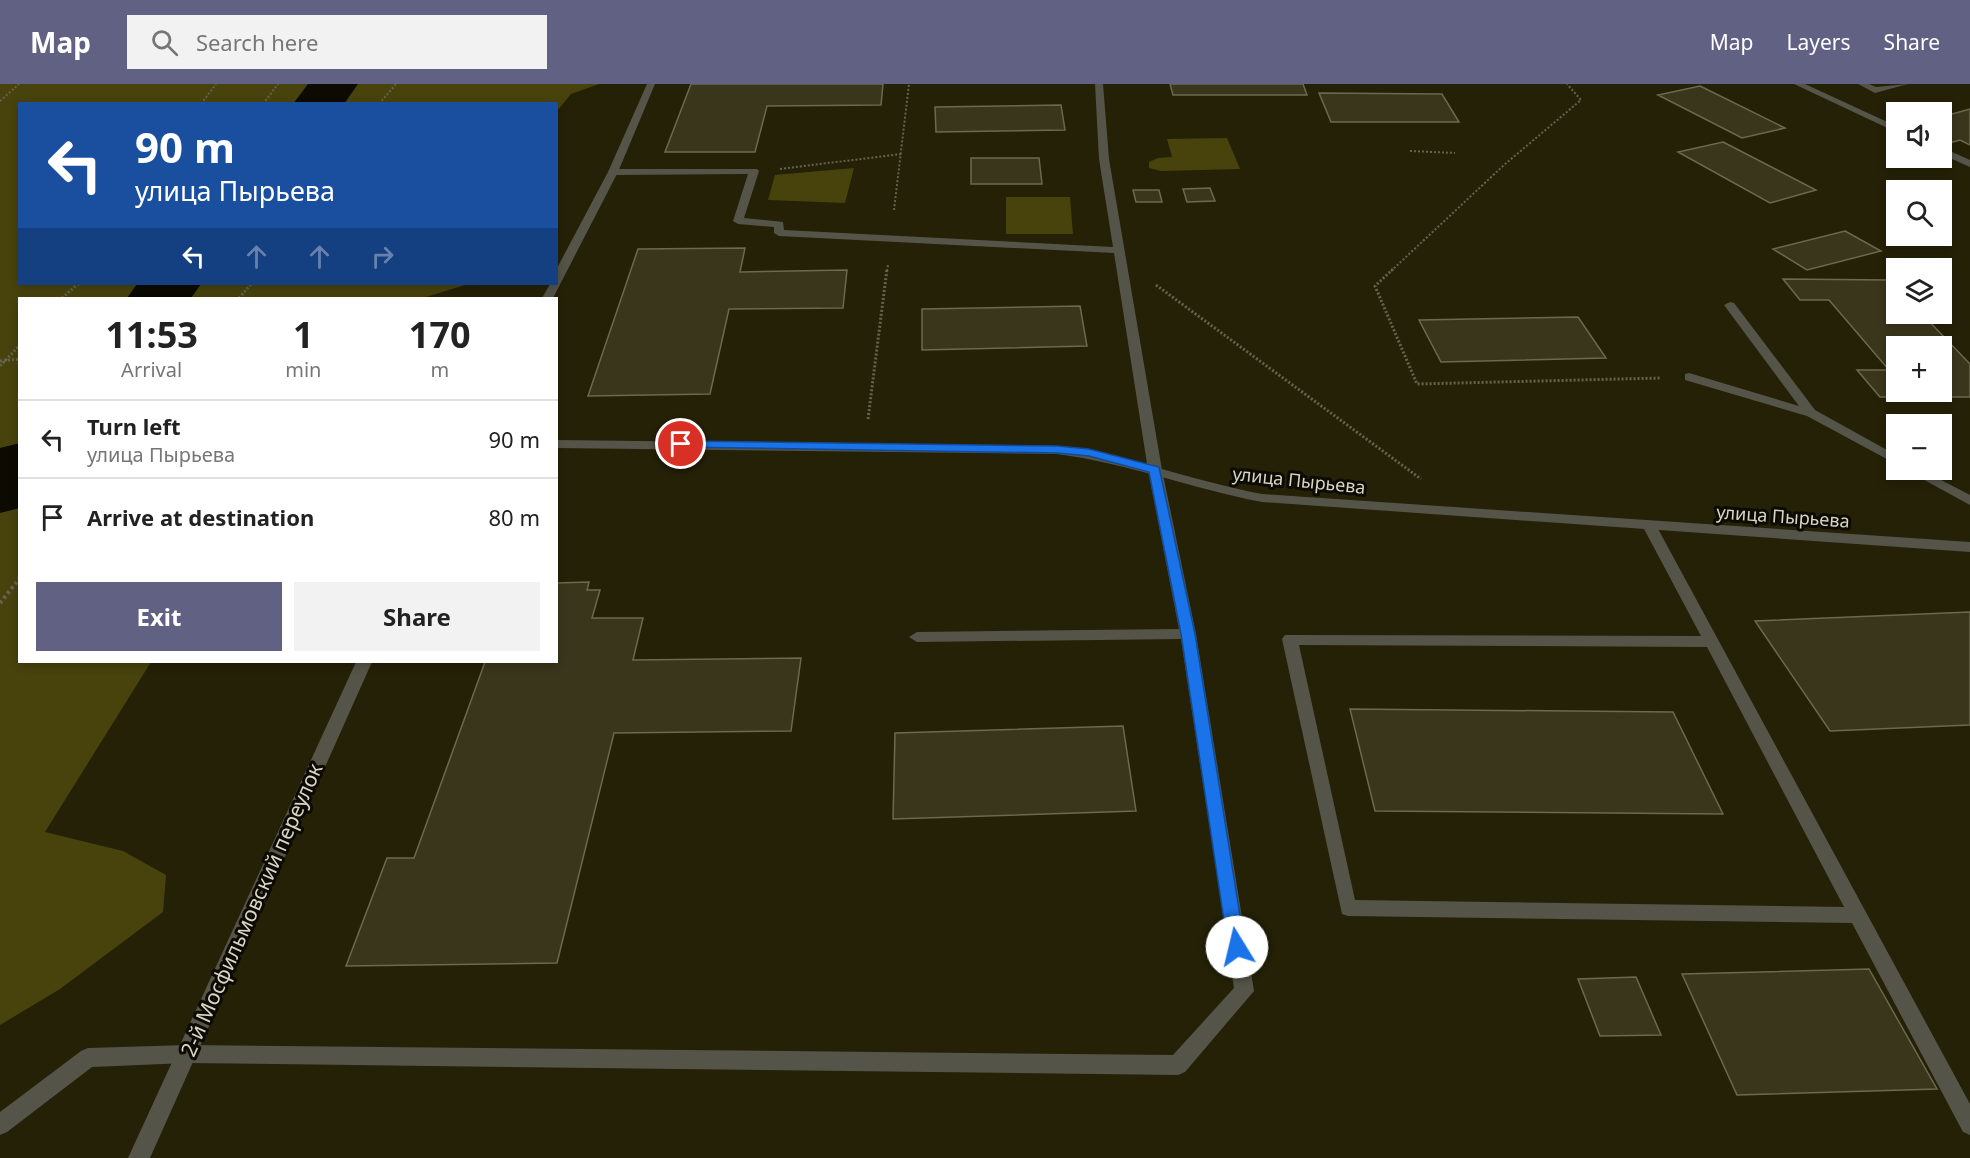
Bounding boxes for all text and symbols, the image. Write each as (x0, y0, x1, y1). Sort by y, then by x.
search box (127, 15, 547, 69)
text: Map (30, 23, 91, 61)
icon: search (148, 26, 181, 59)
text: Search here (196, 27, 318, 57)
text: Map (1710, 28, 1754, 56)
text: Layers (1787, 28, 1851, 56)
text: Share (1884, 28, 1940, 56)
map controls (1886, 102, 1952, 480)
button: sound (1886, 102, 1952, 168)
text: 90 m (135, 118, 235, 175)
icon: left (36, 126, 114, 204)
text: улица Пырьева (135, 172, 335, 209)
button: search (1886, 180, 1952, 246)
icon: left (177, 240, 210, 273)
icon: ahead (240, 240, 273, 273)
icon: ahead (303, 240, 336, 273)
icon: right (366, 240, 399, 273)
button: layers (1886, 258, 1952, 324)
text: 11:53 (105, 310, 198, 359)
text: 1 (293, 310, 314, 359)
text: 170 (409, 310, 471, 359)
button: + (1886, 336, 1952, 402)
text: Arrival (121, 356, 182, 383)
text: min (285, 356, 321, 383)
text: m (430, 356, 449, 383)
text: Turn left (87, 411, 181, 441)
button: − (1886, 414, 1952, 480)
pin (655, 418, 706, 469)
icon: left (36, 423, 69, 456)
text: 90 m (489, 424, 540, 454)
icon: arrive (664, 427, 697, 460)
text: улица Пырьева (87, 441, 235, 468)
street label: улица Пырьева (1232, 461, 1367, 499)
street label: улица Пырьева (1716, 499, 1850, 533)
icon: arrive (36, 501, 69, 534)
text: Arrive at destination (87, 502, 314, 532)
text: 80 m (489, 502, 540, 532)
button: Exit (36, 582, 282, 651)
button: Share (294, 582, 540, 651)
street label: 2-й Мосфильмовский переулок (174, 758, 329, 1061)
position arrow (1205, 915, 1269, 979)

